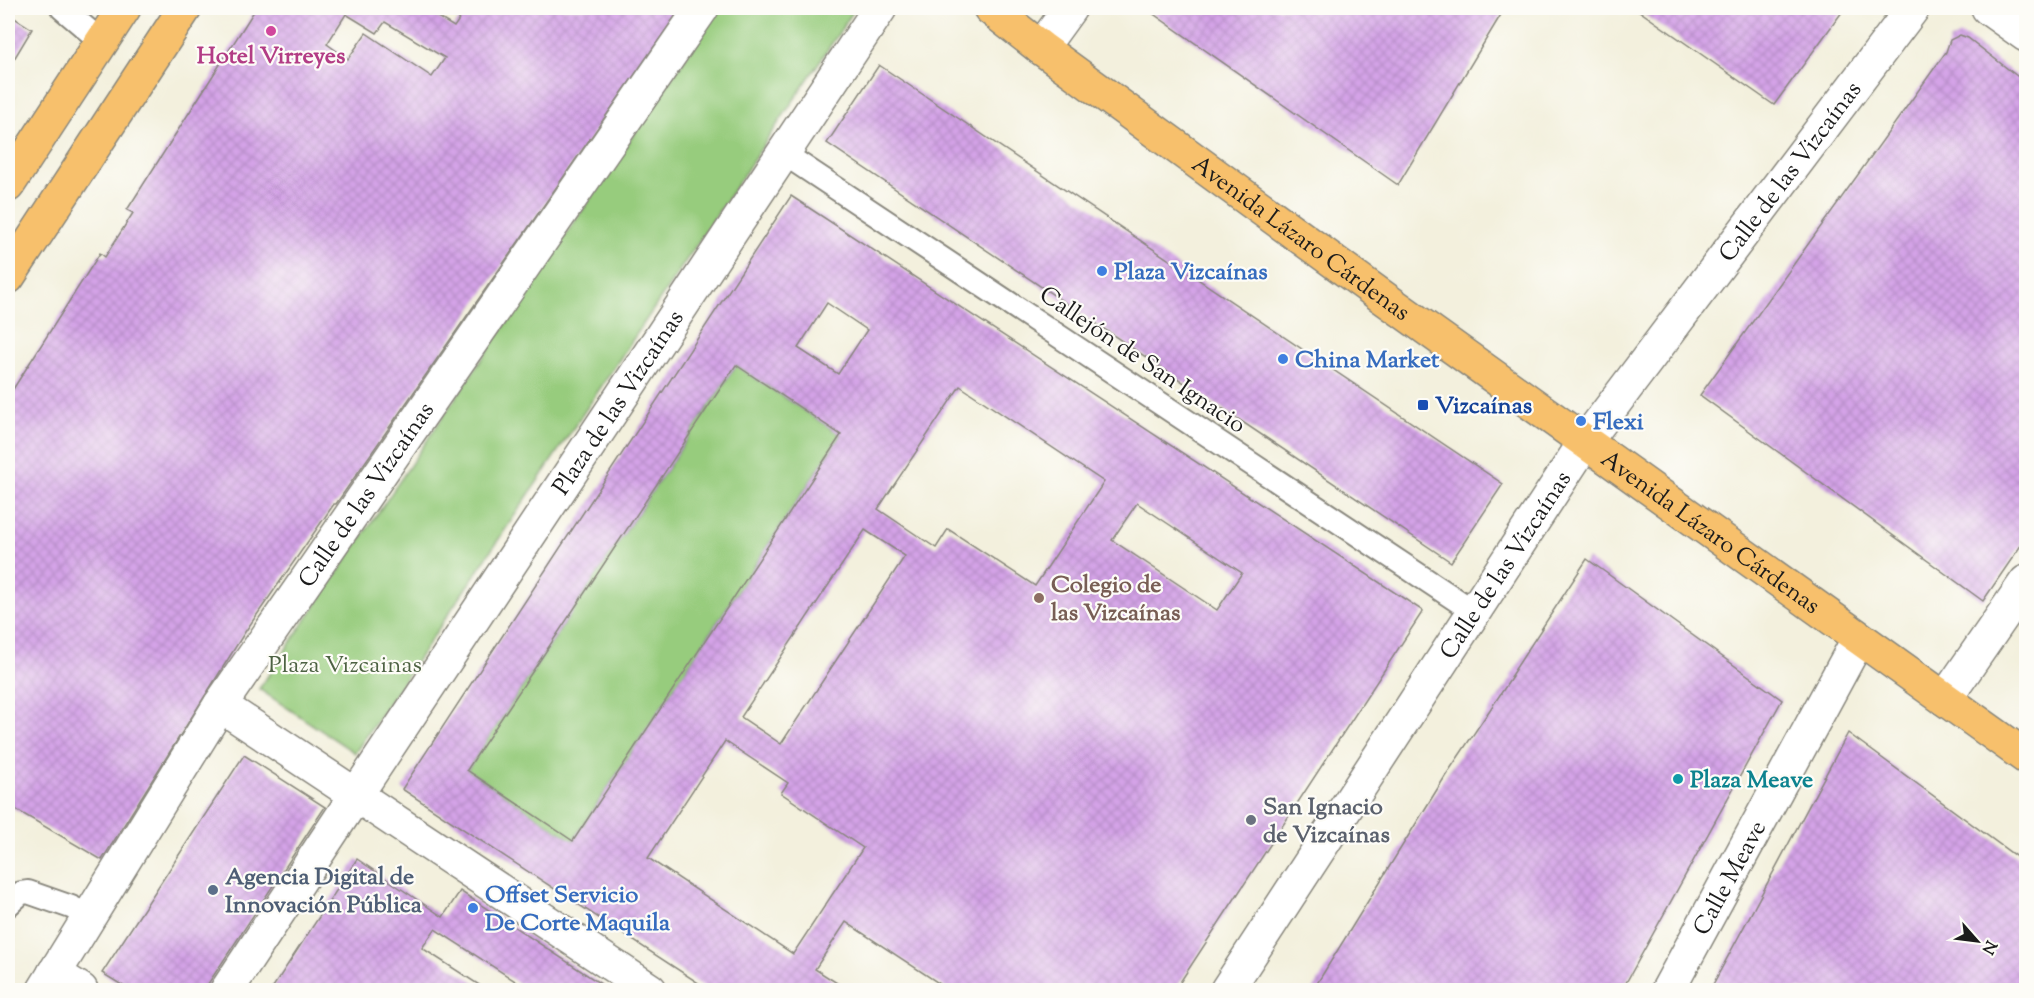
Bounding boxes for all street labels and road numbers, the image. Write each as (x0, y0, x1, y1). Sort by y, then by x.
street label: Calle de las Vizcaínas (1712, 75, 1871, 270)
street label: Avenida Lázaro Cárdenas (1184, 148, 1416, 330)
street label: Callejón de San Ignacio (1032, 279, 1252, 443)
street label: Plaza de las Vizcaínas (545, 304, 693, 503)
street label: Calle de las Vizcaínas (291, 396, 444, 595)
street label: Avenida Lázaro Cárdenas (1593, 443, 1826, 623)
street label: Calle de las Vizcaínas (1432, 465, 1581, 667)
street label: Calle Meave (1686, 815, 1776, 942)

